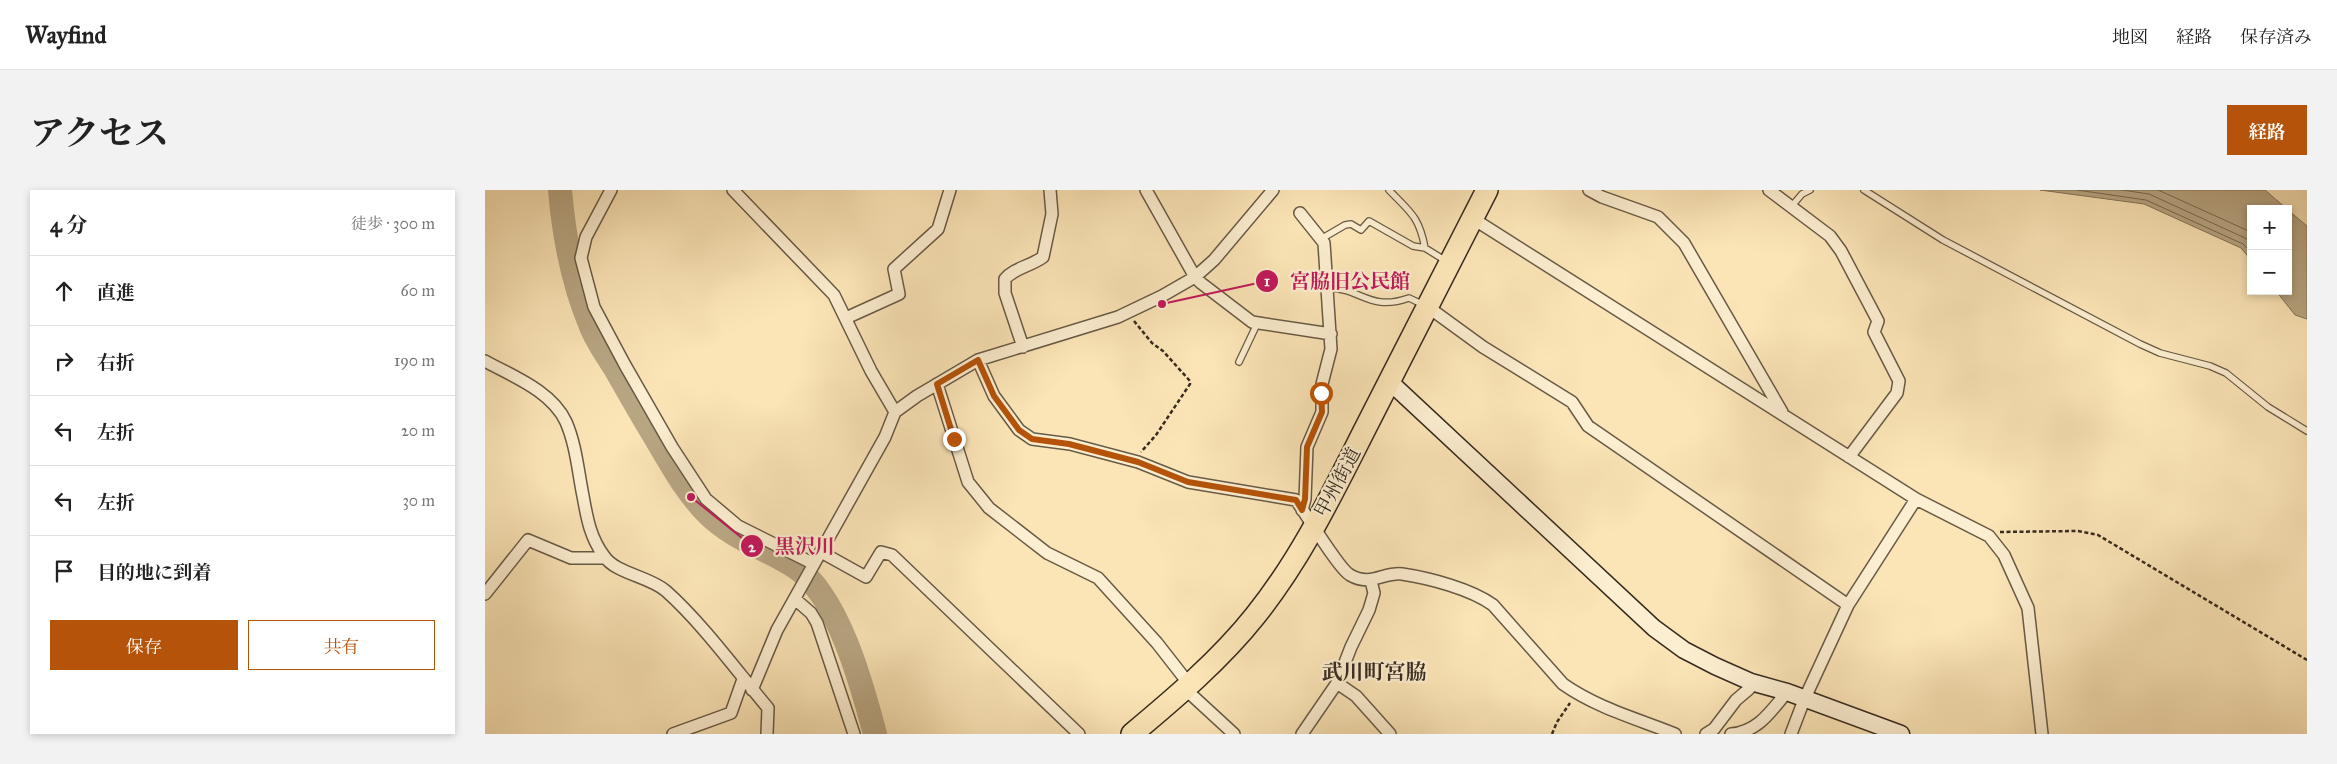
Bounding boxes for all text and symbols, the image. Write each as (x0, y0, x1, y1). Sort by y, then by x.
text: Wayfind (25, 20, 107, 50)
text: 地図 (2112, 26, 2148, 48)
text: 経路 (2176, 26, 2212, 48)
text: 保存済み (2240, 26, 2312, 48)
button: 経路 (2227, 105, 2307, 155)
text: アクセス (30, 112, 169, 155)
map controls (2247, 205, 2292, 295)
button: + (2247, 205, 2292, 250)
text: 4 分 (50, 212, 87, 238)
text: 徒歩 · 300 m (351, 214, 435, 233)
button: − (2247, 250, 2292, 295)
callout: 宮脇旧公民館 (1255, 264, 1420, 299)
text: 宮脇旧公民館 (1290, 269, 1410, 293)
text: 1 (1264, 272, 1270, 290)
icon: ahead (50, 277, 78, 305)
text: 直進 (97, 281, 135, 304)
text: 60 m (401, 281, 435, 300)
icon: right (50, 347, 78, 375)
text: 右折 (97, 351, 135, 374)
text: 190 m (394, 351, 435, 370)
route start (1310, 382, 1333, 405)
icon: left (50, 417, 78, 445)
text: 左折 (97, 421, 135, 444)
text: 20 m (401, 421, 435, 440)
route end (943, 428, 966, 451)
street label: 甲州街道 (1309, 443, 1365, 521)
icon: left (50, 487, 78, 515)
text: 左折 (97, 491, 135, 514)
text: 30 m (402, 491, 435, 510)
callout: 黒沢川 (740, 529, 845, 564)
text: 黒沢川 (775, 534, 835, 558)
text: 2 (748, 538, 756, 556)
icon: arrive (50, 557, 78, 585)
text: 目的地に到着 (97, 561, 211, 584)
button: 保存 (50, 620, 238, 670)
button: 共有 (248, 620, 435, 670)
district label: 武川町宮脇 (1322, 659, 1427, 685)

